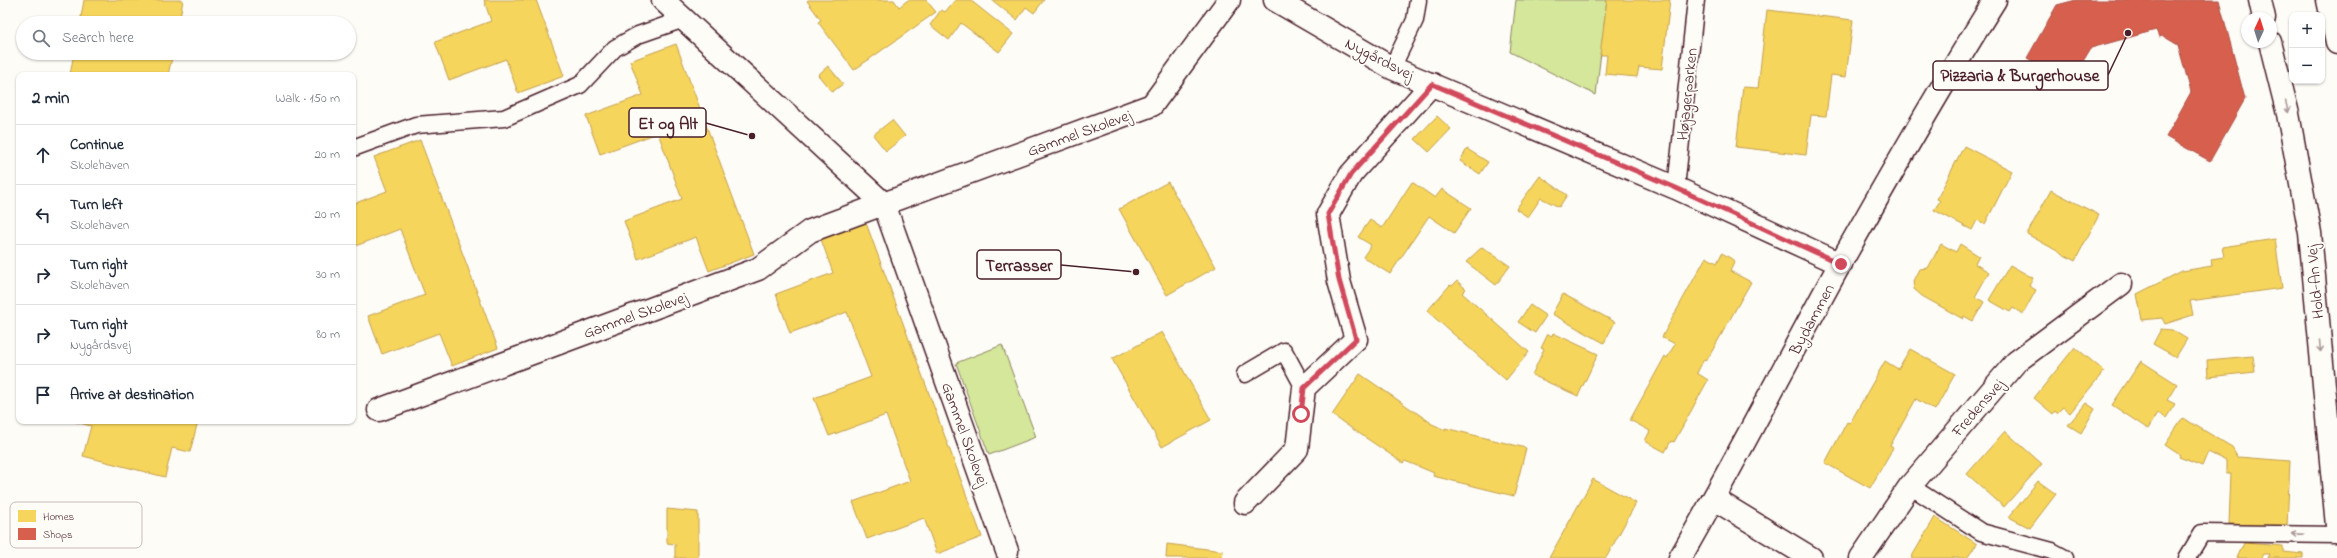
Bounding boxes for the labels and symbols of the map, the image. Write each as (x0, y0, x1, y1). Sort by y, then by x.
north arrow (2241, 12, 2277, 48)
street label: Nygårdsvej (1340, 32, 1419, 88)
street label: Højagerparken (1671, 47, 1705, 142)
callout: Pizzaria & Burgerhouse (1933, 61, 2108, 90)
text: Pizzaria & Burgerhouse (1941, 64, 2101, 91)
one-way arrow (2283, 100, 2291, 113)
street label: Gammel Skolevej (1024, 104, 1136, 164)
callout: Et og Alt (629, 108, 706, 137)
text: Et og Alt (638, 112, 698, 139)
street label: Hold-An Vej (2301, 243, 2331, 320)
callout: Terrasser (977, 250, 1061, 279)
text: Terrasser (985, 254, 1053, 279)
route end (1832, 255, 1850, 273)
street label: Bydammen (1783, 280, 1842, 361)
street label: Gammel Skolevej (580, 286, 692, 346)
one-way arrow (2317, 339, 2324, 352)
street label: Fredensvej (1946, 373, 2011, 444)
street label: Gammel Skolevej (934, 379, 994, 491)
route start (1292, 405, 1310, 423)
legend (10, 502, 142, 548)
text: Homes (43, 509, 75, 525)
text: Shops (43, 527, 73, 543)
one-way arrow (2292, 530, 2305, 538)

